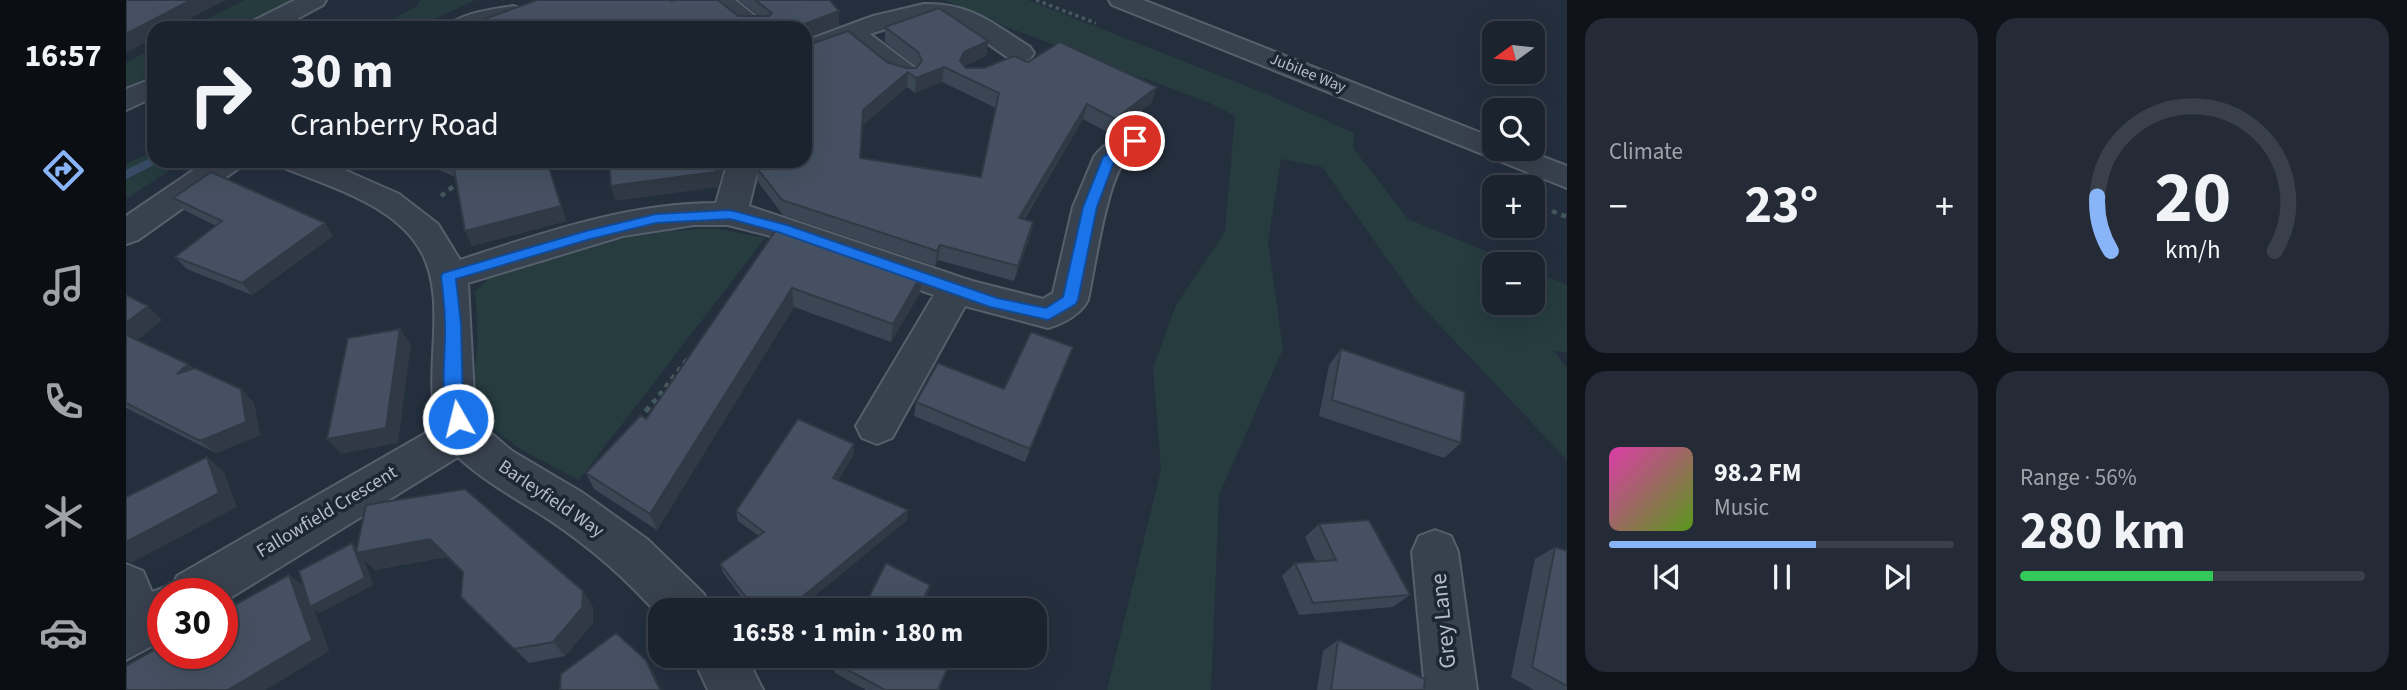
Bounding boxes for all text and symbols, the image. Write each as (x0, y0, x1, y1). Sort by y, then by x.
north arrow (1482, 21, 1545, 84)
map controls (1482, 21, 1545, 315)
text: 16:57 (24, 33, 102, 79)
text: 30 m (290, 37, 394, 107)
street label: Jubilee Way (1267, 48, 1350, 98)
icon: right (175, 49, 266, 140)
button: search (1482, 98, 1545, 161)
text: Cranberry Road (290, 102, 499, 148)
pin (1105, 111, 1165, 171)
icon: arrive (1116, 122, 1154, 160)
text: Climate (1609, 135, 1683, 168)
icon: directions (39, 146, 88, 195)
text: 20 (2154, 147, 2231, 251)
text: 23° (1745, 169, 1818, 243)
button: + (1482, 175, 1545, 238)
text: − (1609, 180, 1628, 234)
text: + (1935, 180, 1954, 234)
text: km/h (2165, 232, 2220, 268)
button: − (1482, 252, 1545, 315)
icon: music (39, 261, 88, 310)
icon: phone (39, 377, 88, 426)
position arrow (421, 382, 495, 456)
street label: Barleyfield Way (493, 454, 609, 545)
text: 98.2 FM (1714, 454, 1802, 491)
street label: Fallowfield Crescent (252, 459, 403, 565)
text: Range · 56% (2020, 461, 2137, 494)
text: Music (1714, 491, 1769, 524)
icon: climate (39, 492, 88, 541)
text: 280 km (2020, 495, 2186, 569)
icon: previous (1648, 558, 1686, 596)
icon: pause (1763, 558, 1801, 596)
icon: next (1878, 558, 1916, 596)
street label: Grey Lane (1422, 572, 1464, 670)
speed limit sign: 30 (147, 578, 238, 669)
icon: car (39, 608, 88, 657)
text: 16:58 · 1 min · 180 m (732, 614, 963, 651)

